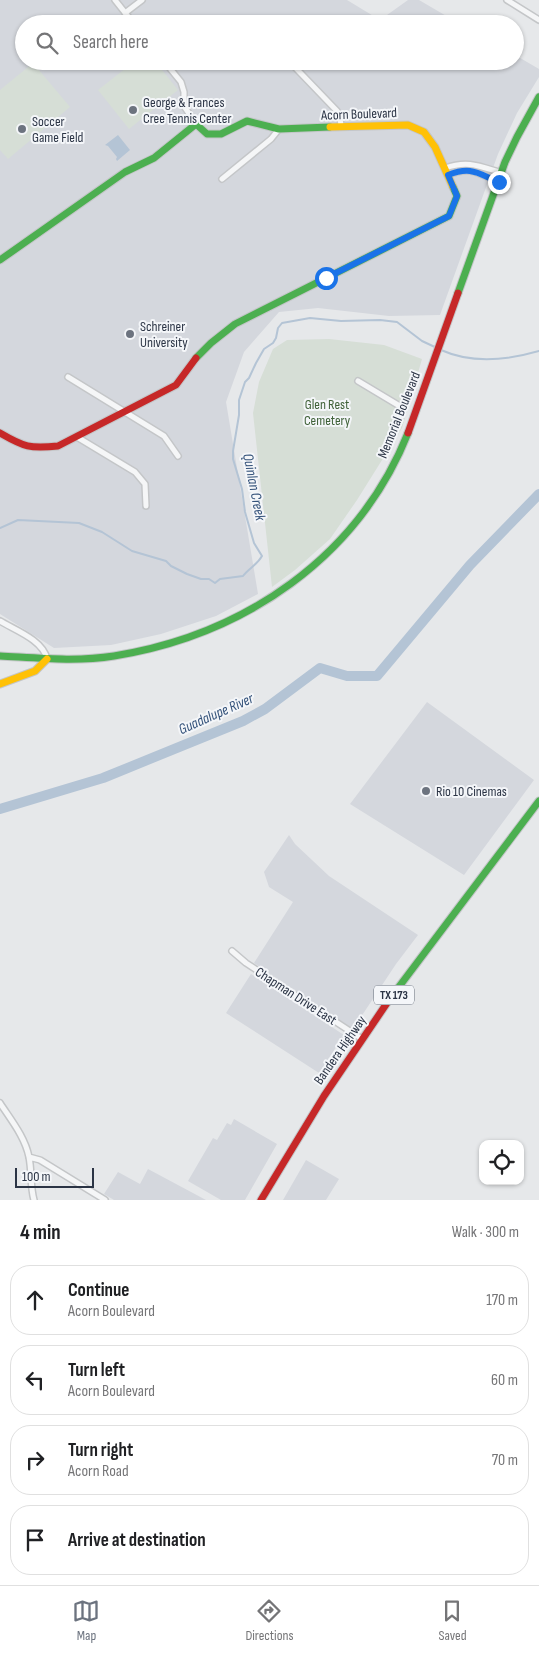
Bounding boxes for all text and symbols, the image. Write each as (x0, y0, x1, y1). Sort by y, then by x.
search box (15, 15, 524, 70)
icon: search (33, 29, 61, 57)
text: Search here (73, 31, 149, 54)
place label: George & Frances Cree Tennis Center (143, 94, 231, 127)
marker: George & Frances Cree Tennis Center (127, 104, 139, 116)
street label: Acorn Boulevard (320, 104, 397, 124)
place label: Soccer Game Field (32, 113, 83, 146)
marker: Soccer Game Field (16, 123, 28, 135)
route end (488, 171, 511, 194)
route start (315, 267, 338, 290)
place label: Schreiner University (140, 318, 188, 351)
marker: Schreiner University (124, 328, 136, 340)
street label: Memorial Boulevard (374, 369, 424, 461)
park label: Glen Rest Cemetery (304, 396, 351, 429)
water label: Quinlan Creek (238, 452, 270, 523)
water label: Guadalupe River (176, 689, 257, 739)
place label: Rio 10 Cinemas (436, 783, 507, 800)
marker: Rio 10 Cinemas (420, 785, 432, 797)
street label: Chapman Drive East (252, 963, 340, 1029)
road number: TX 173 (374, 986, 414, 1004)
street label: Bandera Highway (310, 1012, 370, 1088)
map controls (479, 1140, 524, 1185)
button: locate (479, 1140, 524, 1185)
scale bar (15, 1165, 94, 1188)
text: 100 m (22, 1168, 51, 1185)
text: 4 min (20, 1220, 61, 1245)
text: Walk · 300 m (452, 1223, 519, 1242)
text: Continue (68, 1279, 129, 1302)
icon: ahead (21, 1286, 49, 1314)
text: 170 m (486, 1291, 518, 1310)
text: Acorn Boulevard (68, 1302, 155, 1321)
text: Turn left (68, 1359, 125, 1382)
icon: left (21, 1366, 49, 1394)
text: 60 m (491, 1371, 518, 1390)
text: Acorn Boulevard (68, 1382, 155, 1401)
text: Turn right (68, 1439, 133, 1462)
icon: right (21, 1446, 49, 1474)
text: 70 m (492, 1451, 518, 1470)
text: Acorn Road (68, 1462, 129, 1481)
icon: arrive (21, 1526, 49, 1554)
text: Arrive at destination (68, 1529, 206, 1552)
tab: Map (72, 1597, 100, 1644)
tab: Directions (245, 1597, 294, 1644)
tab: Saved (438, 1597, 467, 1644)

